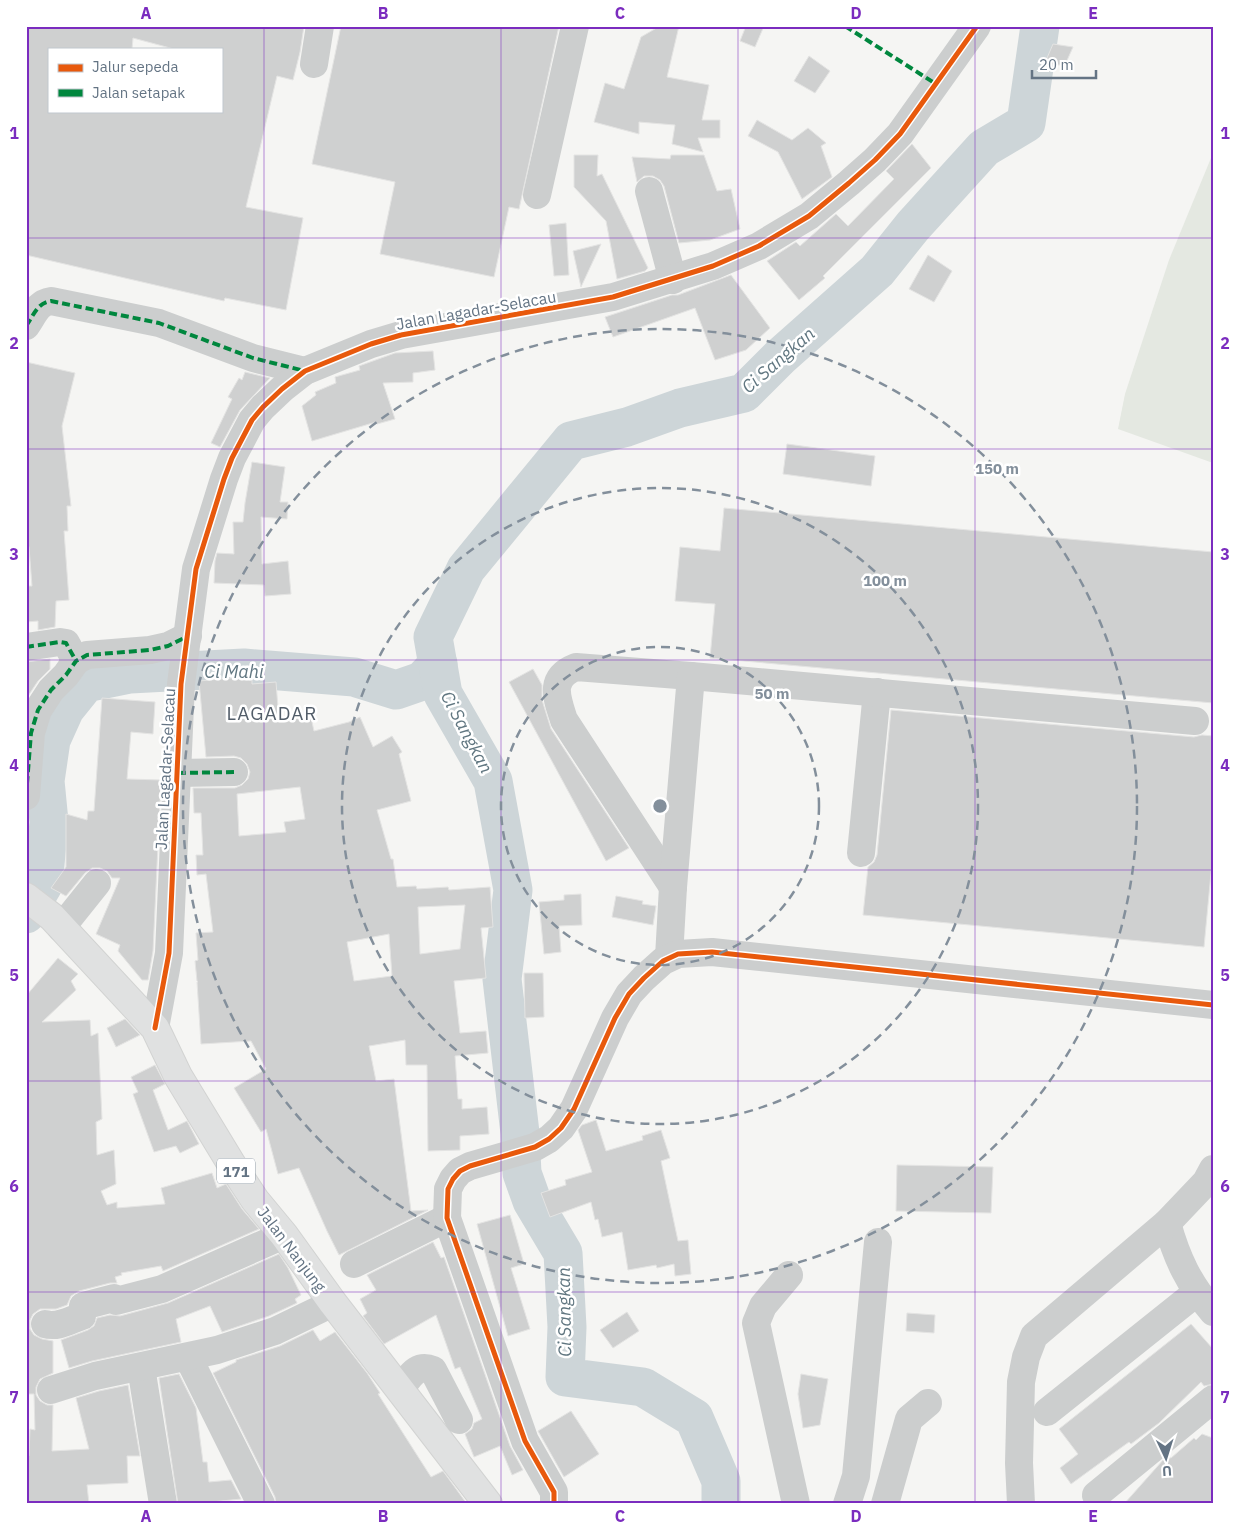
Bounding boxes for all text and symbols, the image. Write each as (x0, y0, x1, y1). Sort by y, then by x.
text: A (141, 3, 152, 23)
text: B (378, 3, 389, 23)
text: C (615, 3, 625, 23)
text: D (850, 3, 862, 23)
text: E (1088, 3, 1098, 23)
legend (48, 48, 222, 112)
scale bar (1032, 48, 1095, 80)
text: 20 m (1039, 55, 1074, 74)
text: Jalur sepeda (92, 57, 179, 76)
text: Jalan setapak (92, 83, 185, 102)
text: 1 (9, 123, 19, 143)
text: 1 (1220, 123, 1230, 143)
street label: Jalan Lagadar-Selacau (394, 286, 558, 334)
water label: Ci Sangkan (737, 322, 819, 398)
text: 2 (9, 333, 19, 353)
text: 2 (1220, 333, 1230, 353)
text: 150 m (975, 459, 1019, 478)
text: 3 (9, 544, 19, 564)
text: 3 (1220, 544, 1230, 564)
text: 100 m (863, 571, 907, 590)
water label: Ci Mahi (204, 660, 264, 683)
text: 50 m (755, 684, 789, 703)
water label: Ci Sangkan (436, 687, 498, 777)
street label: Jalan Lagadar-Selacau (151, 688, 179, 850)
district label: LAGADAR (226, 701, 318, 725)
text: 4 (9, 755, 19, 775)
text: 4 (1220, 755, 1230, 775)
centre of rings (651, 797, 669, 815)
text: 5 (9, 965, 19, 985)
text: 5 (1220, 965, 1230, 985)
road number: 171 (217, 1158, 255, 1184)
text: 6 (9, 1176, 19, 1196)
text: 6 (1220, 1176, 1230, 1196)
street label: Jalan Nanjung (253, 1202, 331, 1296)
water label: Ci Sangkan (552, 1267, 576, 1357)
text: 7 (9, 1387, 19, 1407)
text: 7 (1220, 1387, 1230, 1407)
north arrow (1142, 1432, 1192, 1482)
text: U (1161, 1462, 1172, 1480)
text: A (141, 1506, 152, 1526)
text: B (378, 1506, 389, 1526)
text: C (615, 1506, 625, 1526)
text: D (850, 1506, 862, 1526)
text: E (1088, 1506, 1098, 1526)

